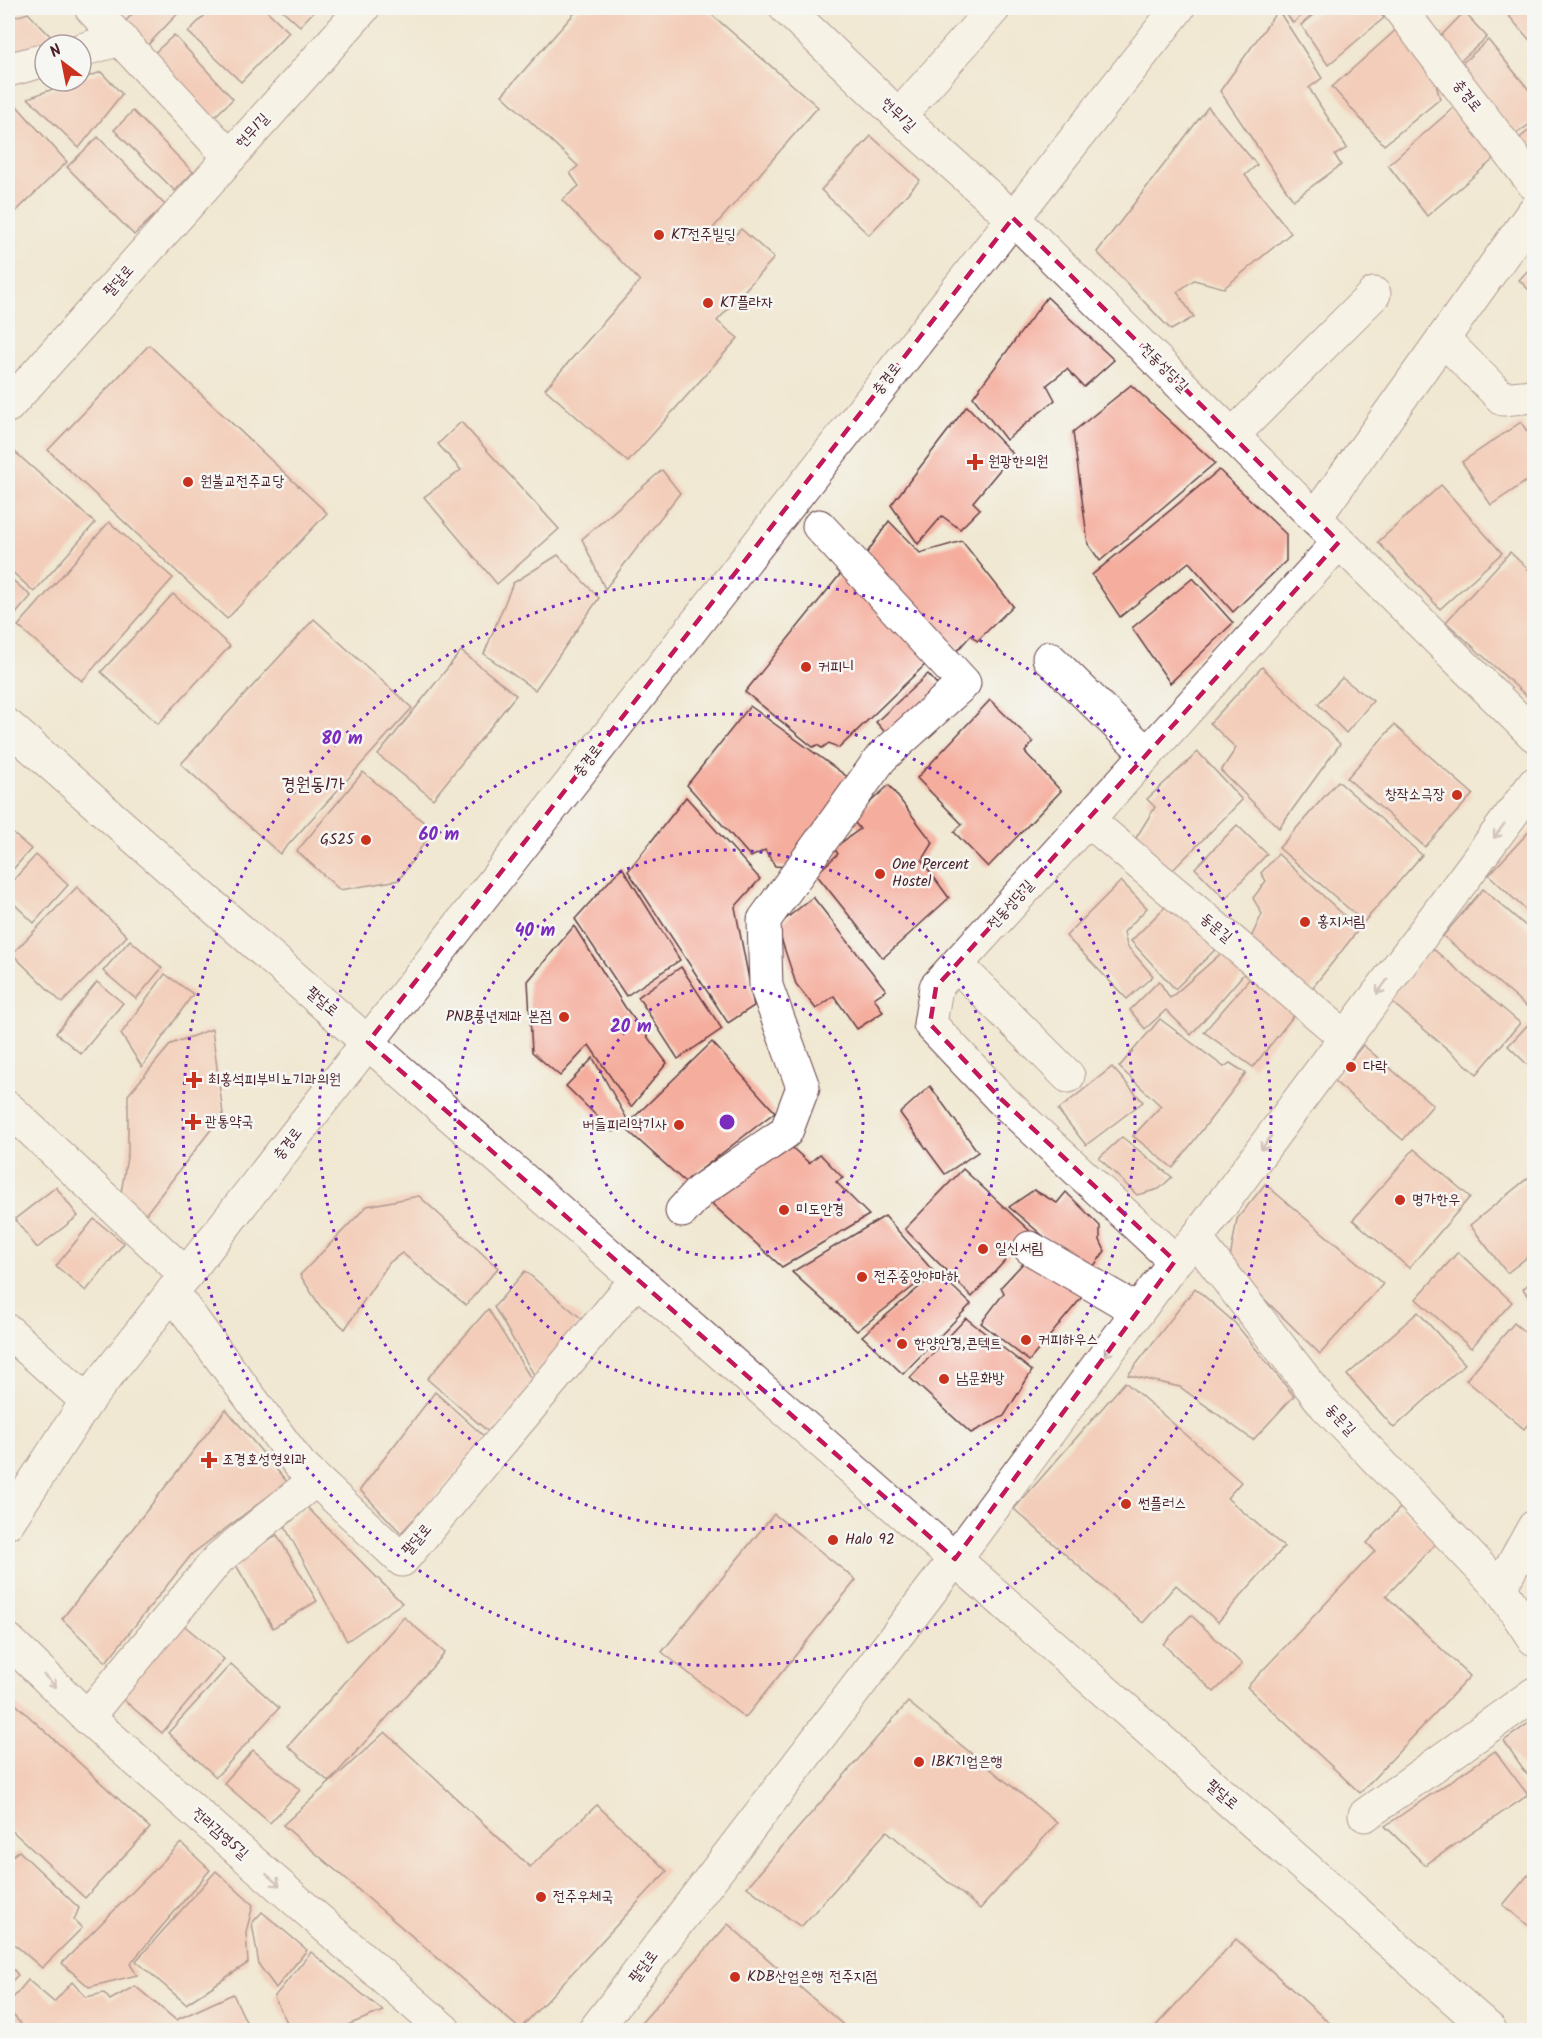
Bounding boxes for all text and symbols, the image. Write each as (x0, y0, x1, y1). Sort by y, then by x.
north arrow (33, 33, 93, 93)
text: N (45, 38, 67, 65)
street label: 충경로 (1446, 74, 1488, 118)
street label: 현무1길 (875, 92, 921, 138)
street label: 현무1길 (230, 108, 276, 154)
place label: KT전주빌딩 (671, 223, 736, 247)
marker: KT전주빌딩 (652, 228, 666, 242)
street label: 팔달로 (98, 260, 140, 302)
place label: KT플라자 (720, 291, 773, 315)
marker: KT플라자 (701, 296, 715, 310)
street label: 전동성당길 (1134, 338, 1194, 398)
street label: 충경로 (866, 357, 908, 401)
place label: 원광한의원 (988, 450, 1048, 474)
marker: 원광한의원 (966, 453, 984, 471)
place label: 원불교전주교당 (200, 470, 285, 494)
marker: 원불교전주교당 (181, 475, 195, 489)
place label: 커피니 (818, 655, 854, 679)
marker: 커피니 (799, 660, 813, 674)
text: 80 m (321, 725, 363, 754)
street label: 충경로 (567, 739, 609, 783)
district label: 경원동1가 (281, 771, 345, 800)
place label: 창작소극장 (1385, 783, 1445, 807)
marker: 창작소극장 (1450, 788, 1464, 802)
text: 60 m (419, 821, 460, 850)
one-way arrow (1493, 822, 1506, 838)
place label: GS25 (320, 828, 355, 852)
marker: GS25 (359, 833, 373, 847)
place label: One Percent Hostel (892, 853, 969, 894)
marker: One Percent Hostel (873, 867, 887, 881)
street label: 전동성당길 (982, 875, 1040, 935)
street label: 동문길 (1194, 907, 1238, 949)
place label: 홍지서림 (1317, 910, 1365, 934)
marker: 홍지서림 (1298, 915, 1312, 929)
text: 40 m (515, 917, 556, 946)
one-way arrow (1376, 979, 1389, 995)
street label: 팔달로 (300, 981, 344, 1023)
place label: PNB풍년제과 본점 (446, 1005, 552, 1029)
marker: PNB풍년제과 본점 (557, 1010, 571, 1024)
text: 20 m (610, 1013, 652, 1042)
place label: 다락 (1363, 1055, 1388, 1079)
marker: 다락 (1344, 1060, 1358, 1074)
place label: 최홍석피부비뇨기과의원 (208, 1068, 341, 1092)
marker: 최홍석피부비뇨기과의원 (185, 1071, 203, 1089)
place label: 관통약국 (205, 1110, 253, 1134)
centre of rings (717, 1112, 737, 1132)
place label: 버들피리악기사 (583, 1113, 667, 1137)
marker: 관통약국 (186, 1115, 200, 1129)
marker: 버들피리악기사 (672, 1118, 686, 1132)
street label: 충경로 (267, 1122, 309, 1166)
one-way arrow (1260, 1135, 1272, 1151)
place label: 명가한우 (1412, 1188, 1460, 1212)
marker: 명가한우 (1393, 1193, 1407, 1207)
place label: 미도안경 (796, 1198, 844, 1222)
marker: 미도안경 (777, 1203, 791, 1217)
place label: 일신서림 (995, 1237, 1043, 1261)
marker: 일신서림 (976, 1242, 990, 1256)
place label: 전주중앙야마하 (874, 1265, 959, 1289)
marker: 전주중앙야마하 (855, 1270, 869, 1284)
place label: 커피하우스 (1038, 1328, 1098, 1352)
place label: 한양안경,콘텍트 (914, 1332, 1002, 1356)
marker: 커피하우스 (1019, 1333, 1033, 1347)
marker: 한양안경,콘텍트 (895, 1337, 909, 1351)
one-way arrow (1104, 1341, 1117, 1357)
place label: 남문화방 (956, 1367, 1005, 1391)
marker: 남문화방 (937, 1372, 951, 1386)
street label: 동문길 (1319, 1399, 1361, 1441)
place label: 조경호성형외과 (222, 1448, 307, 1472)
marker: 조경호성형외과 (200, 1451, 218, 1469)
place label: 썬플러스 (1138, 1492, 1186, 1516)
marker: 썬플러스 (1119, 1497, 1133, 1511)
street label: 팔달로 (396, 1518, 438, 1562)
place label: Halo 92 (845, 1528, 895, 1552)
marker: Halo 92 (826, 1533, 840, 1547)
one-way arrow (42, 1673, 57, 1688)
place label: IBK기업은행 (931, 1750, 1002, 1774)
marker: IBK기업은행 (912, 1755, 926, 1769)
street label: 팔달로 (1200, 1774, 1244, 1816)
street label: 전라감영5길 (186, 1802, 254, 1866)
one-way arrow (265, 1874, 281, 1887)
place label: 전주우체국 (553, 1885, 613, 1909)
marker: 전주우체국 (534, 1890, 548, 1904)
street label: 팔달로 (624, 1945, 664, 1989)
place label: KDB산업은행 전주지점 (747, 1965, 878, 1989)
marker: KDB산업은행 전주지점 (728, 1970, 742, 1984)

